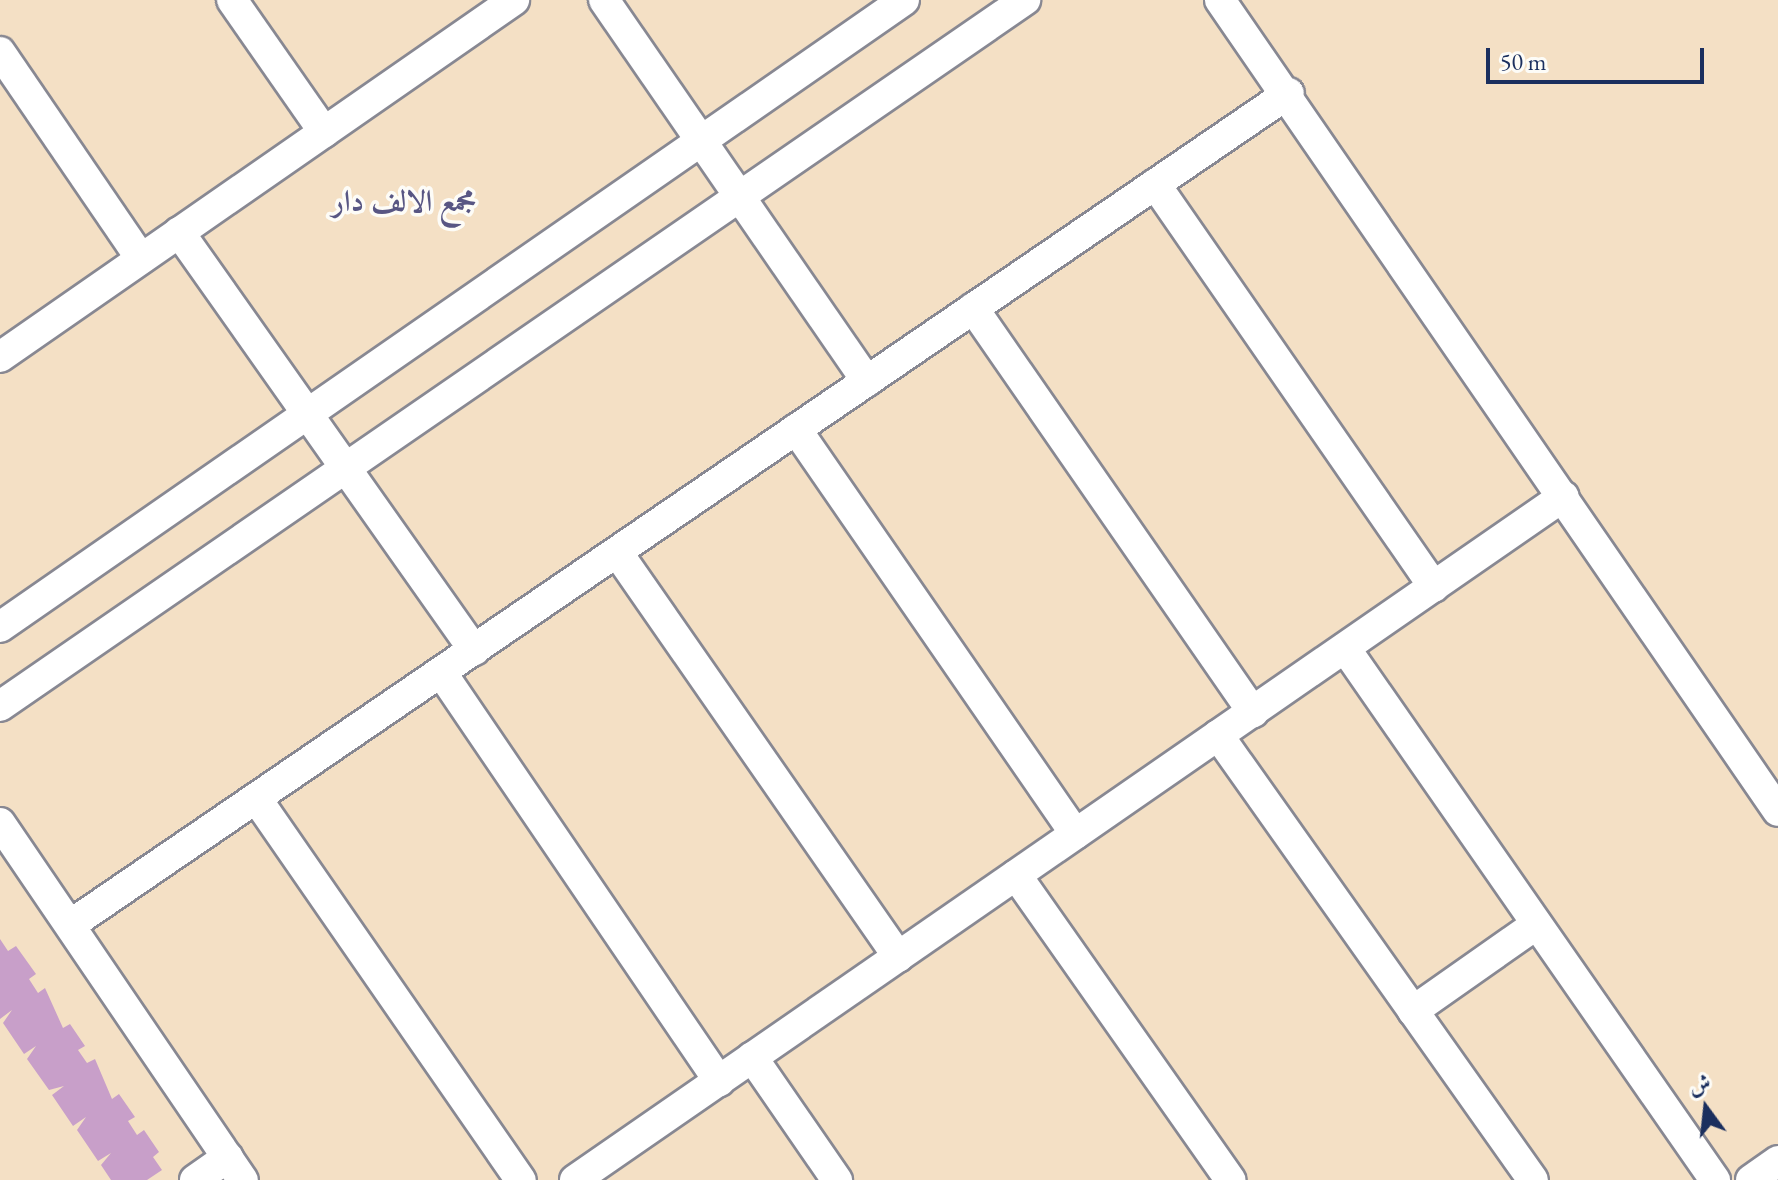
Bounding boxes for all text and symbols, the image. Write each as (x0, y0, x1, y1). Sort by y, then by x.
scale bar (1490, 32, 1708, 82)
text: 50 m (1500, 46, 1547, 77)
district label: مجمع الالف دار (332, 183, 476, 219)
north arrow (1666, 1068, 1746, 1148)
text: ش (1685, 1068, 1714, 1101)

